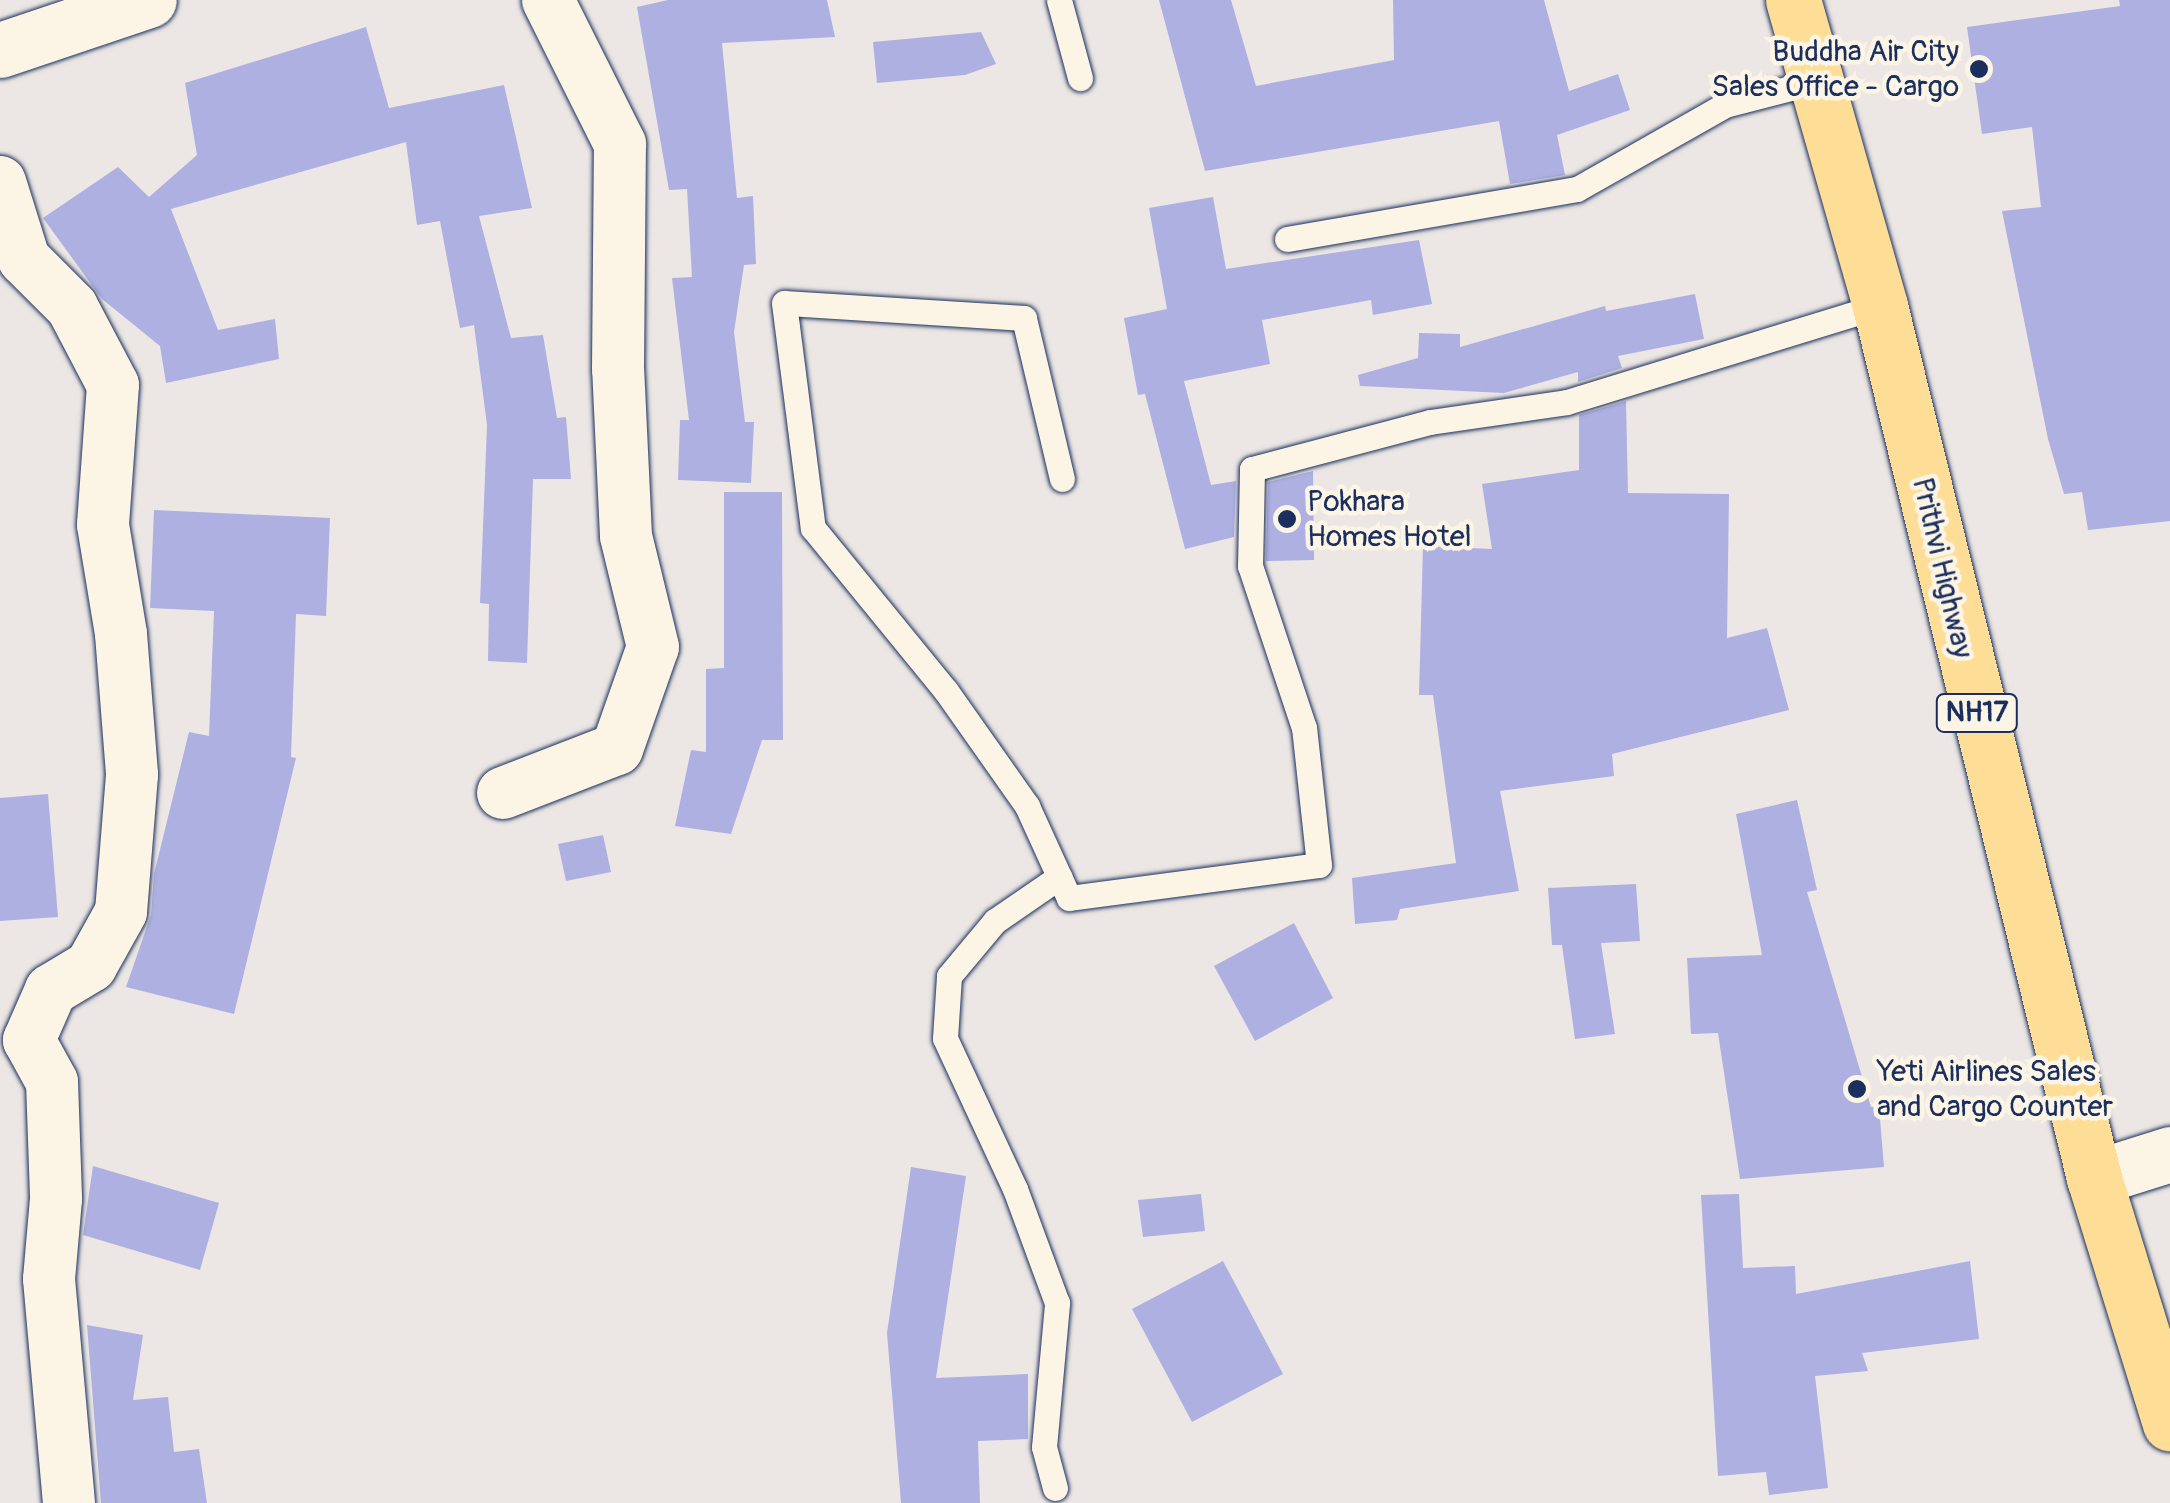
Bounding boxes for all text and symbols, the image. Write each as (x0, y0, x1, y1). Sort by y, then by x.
place label: Buddha Air City Sales Office - Cargo (1712, 34, 1959, 104)
marker: Buddha Air City Sales Office - Cargo (1968, 58, 1990, 80)
street label: Prithvi Highway (1904, 474, 1980, 662)
place label: Pokhara Homes Hotel (1307, 484, 1472, 554)
marker: Pokhara Homes Hotel (1276, 508, 1298, 530)
road number: NH17 (1934, 690, 2020, 736)
place label: Yeti Airlines Sales and Cargo Counter (1877, 1054, 2113, 1124)
marker: Yeti Airlines Sales and Cargo Counter (1846, 1078, 1868, 1100)

